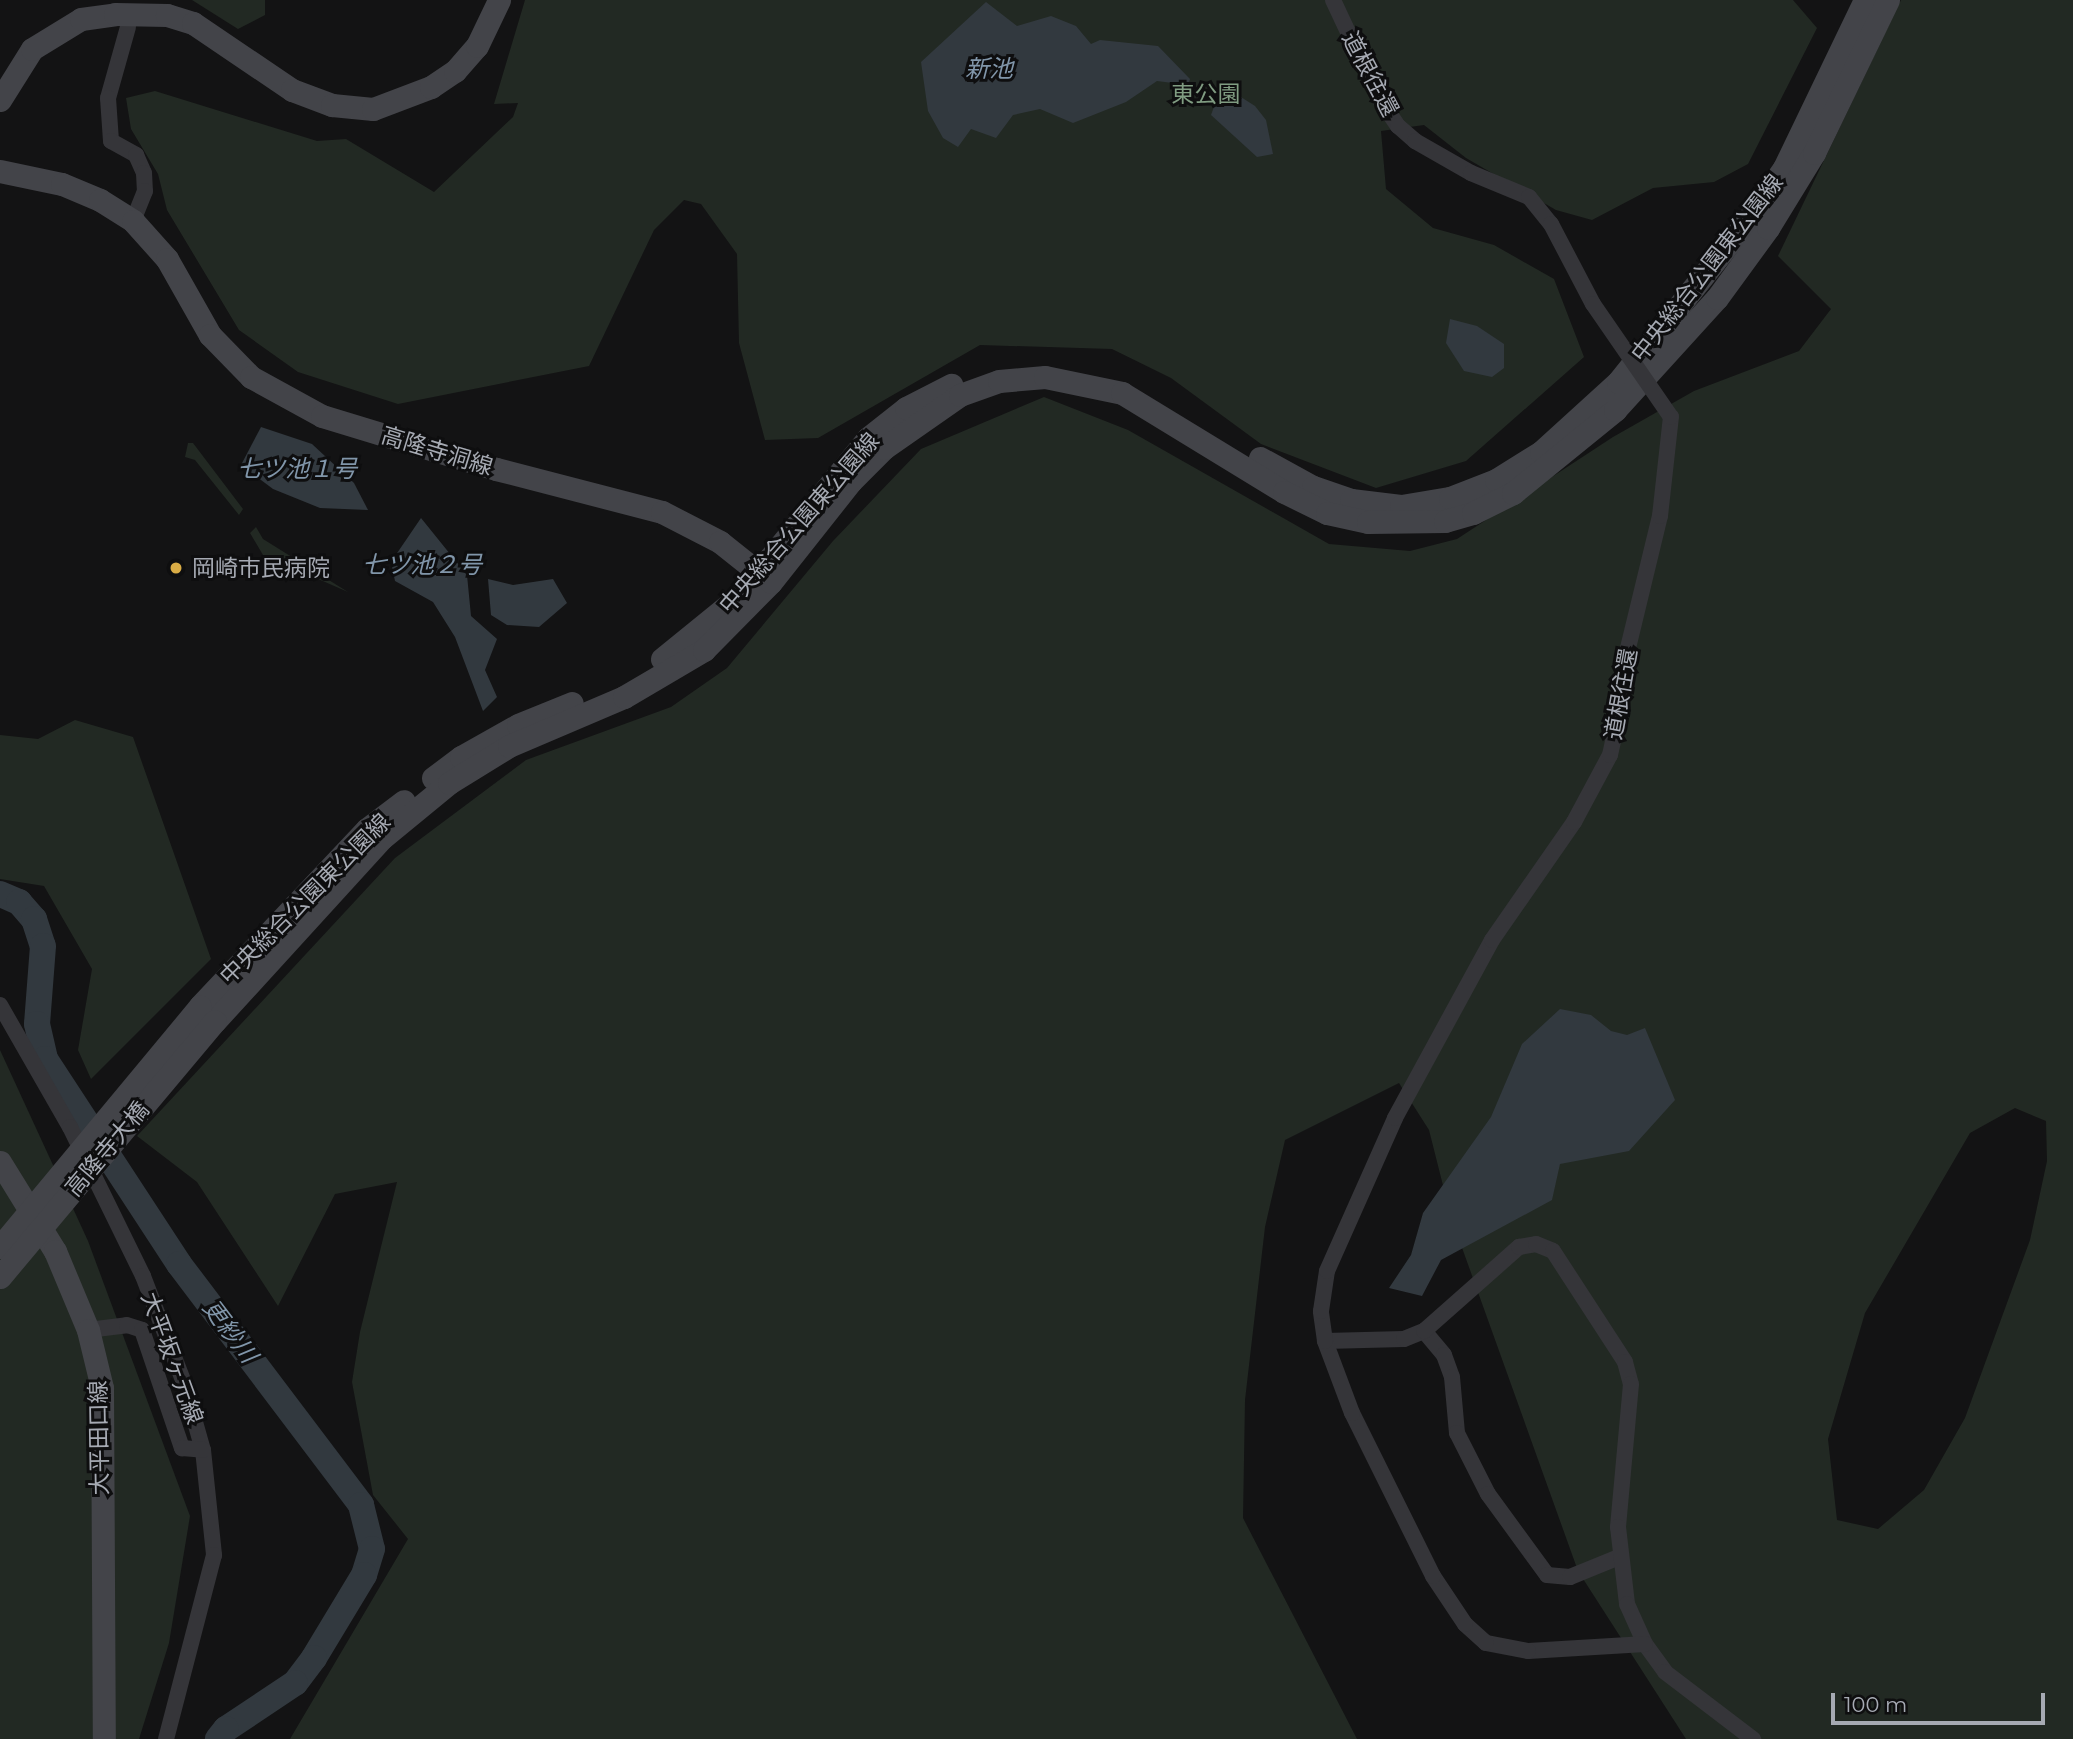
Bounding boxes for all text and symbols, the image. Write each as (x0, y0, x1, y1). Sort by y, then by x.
street label: 道根往還 (1336, 27, 1404, 121)
water label: 新池 (965, 55, 1013, 83)
park label: 東公園 (1172, 80, 1240, 108)
street label: 中央総合公園東公園線 (1625, 169, 1789, 367)
street label: 高隆寺洞線 (378, 421, 496, 481)
street label: 中央総合公園東公園線 (713, 427, 885, 619)
water label: 七ツ池１号 (237, 455, 357, 483)
water label: 七ツ池２号 (362, 551, 482, 579)
place label: 岡崎市民病院 (192, 554, 330, 582)
marker: 岡崎市民病院 (166, 558, 186, 578)
street label: 道根往還 (1599, 646, 1643, 742)
street label: 中央総合公園東公園線 (214, 808, 396, 990)
street label: 高隆寺大橋 (59, 1096, 155, 1202)
street label: 大平坂ヶ元線 (135, 1288, 209, 1428)
water label: 更紗川 (197, 1294, 263, 1368)
street label: 大平田口線 (84, 1380, 114, 1496)
scale bar (1835, 1680, 2048, 1724)
text: 100 m (1844, 1692, 1907, 1717)

